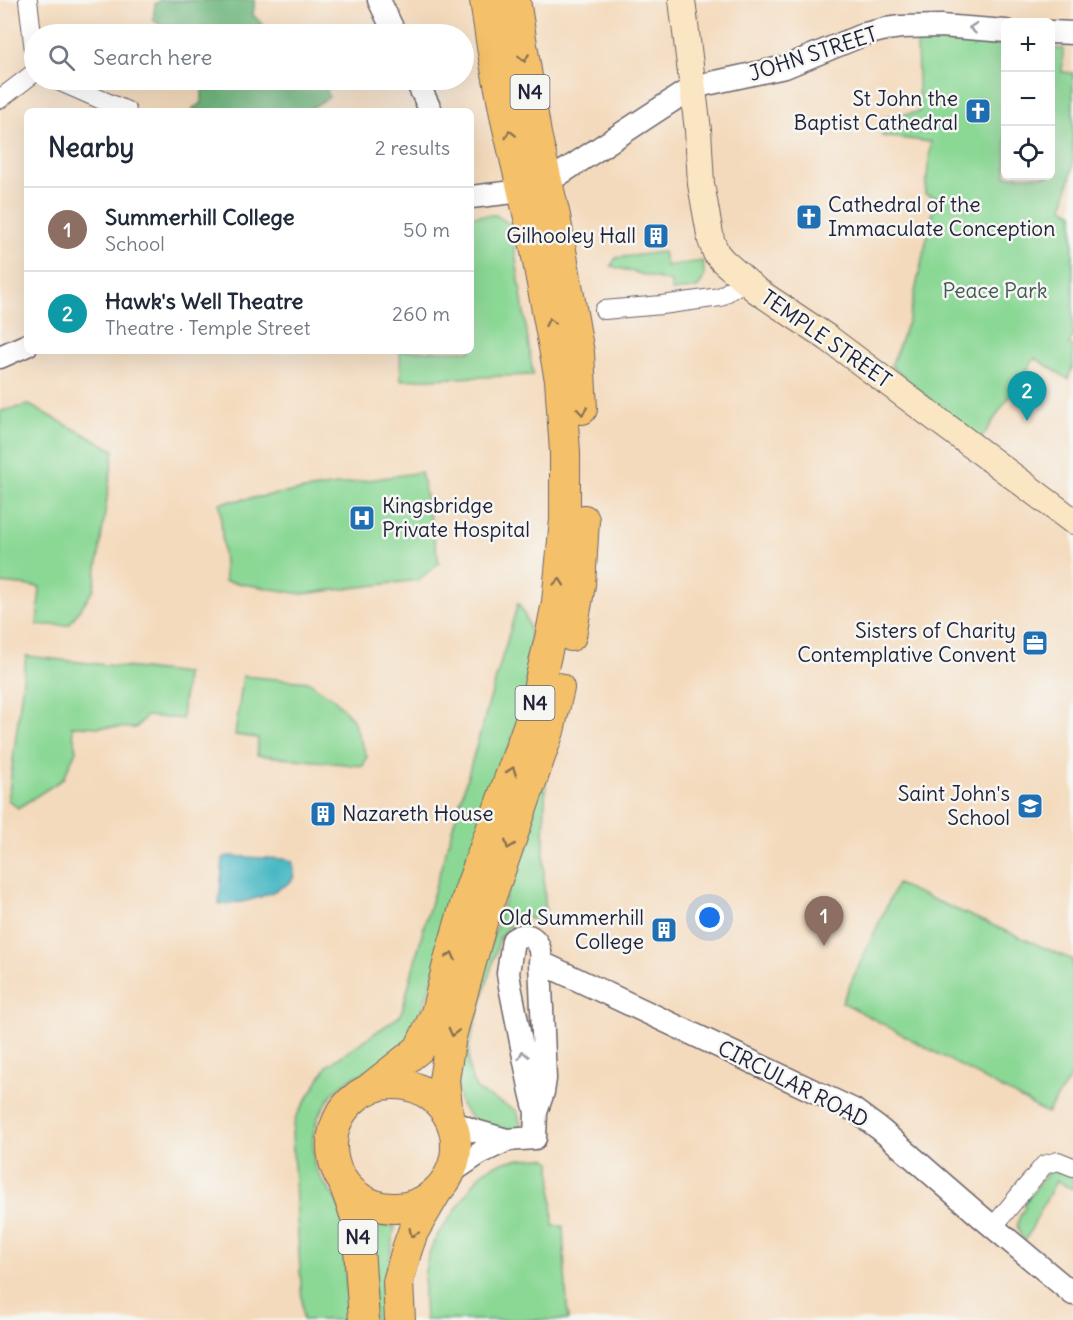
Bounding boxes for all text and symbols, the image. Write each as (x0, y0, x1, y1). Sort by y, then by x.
map controls (1001, 18, 1055, 180)
button: + (1001, 18, 1055, 72)
street label: JOHN STREET (745, 20, 880, 87)
one-way arrow (969, 22, 978, 35)
search box (24, 24, 474, 90)
icon: search (45, 41, 78, 74)
text: Search here (93, 43, 212, 71)
one-way arrow (518, 53, 530, 62)
button: − (1001, 72, 1055, 126)
road number: N4 (510, 75, 550, 109)
place label: St John the Baptist Cathedral (793, 85, 958, 136)
church icon: St John the Baptist Cathedral (963, 96, 993, 126)
button: locate (1001, 126, 1055, 180)
one-way arrow (504, 129, 517, 139)
text: Nearby (48, 131, 134, 164)
text: 2 results (375, 135, 450, 160)
place label: Cathedral of the Immaculate Conception (828, 191, 1055, 242)
church icon: Cathedral of the Immaculate Conception (794, 202, 824, 232)
text: Summerhill College (105, 203, 295, 231)
text: 1 (64, 217, 71, 242)
text: 50 m (403, 217, 450, 242)
building icon: Gilhooley Hall (641, 221, 671, 251)
place label: Gilhooley Hall (506, 222, 636, 249)
text: School (105, 231, 165, 256)
park label: Peace Park (942, 277, 1048, 304)
street label: TEMPLE STREET (756, 284, 897, 394)
text: Hawk's Well Theatre (105, 287, 303, 315)
text: 2 (62, 301, 73, 326)
text: 260 m (392, 301, 450, 326)
text: Theatre · Temple Street (105, 315, 310, 340)
one-way arrow (544, 318, 557, 328)
pin: 2 (1008, 372, 1046, 421)
one-way arrow (576, 407, 589, 416)
place label: Kingsbridge Private Hospital (382, 492, 530, 543)
hospital icon: Kingsbridge Private Hospital (347, 503, 377, 533)
one-way arrow (552, 578, 565, 587)
place label: Sisters of Charity Contemplative Convent (797, 617, 1016, 668)
office icon: Sisters of Charity Contemplative Convent (1020, 628, 1050, 658)
road number: N4 (516, 686, 554, 720)
one-way arrow (505, 766, 518, 777)
place label: Saint John's School (898, 780, 1010, 831)
school or university icon: Saint John's School (1015, 791, 1045, 821)
building icon: Nazareth House (308, 799, 338, 829)
place label: Nazareth House (342, 800, 494, 827)
one-way arrow (504, 839, 517, 850)
pin: 1 (804, 896, 844, 946)
your location (695, 903, 724, 932)
place label: Old Summerhill College (499, 904, 644, 955)
building icon: Old Summerhill College (649, 915, 679, 945)
one-way arrow (443, 951, 456, 961)
one-way arrow (447, 1027, 460, 1037)
street label: CIRCULAR ROAD (713, 1034, 873, 1133)
one-way arrow (517, 1050, 530, 1060)
road number: N4 (338, 1220, 378, 1254)
one-way arrow (409, 1227, 421, 1238)

